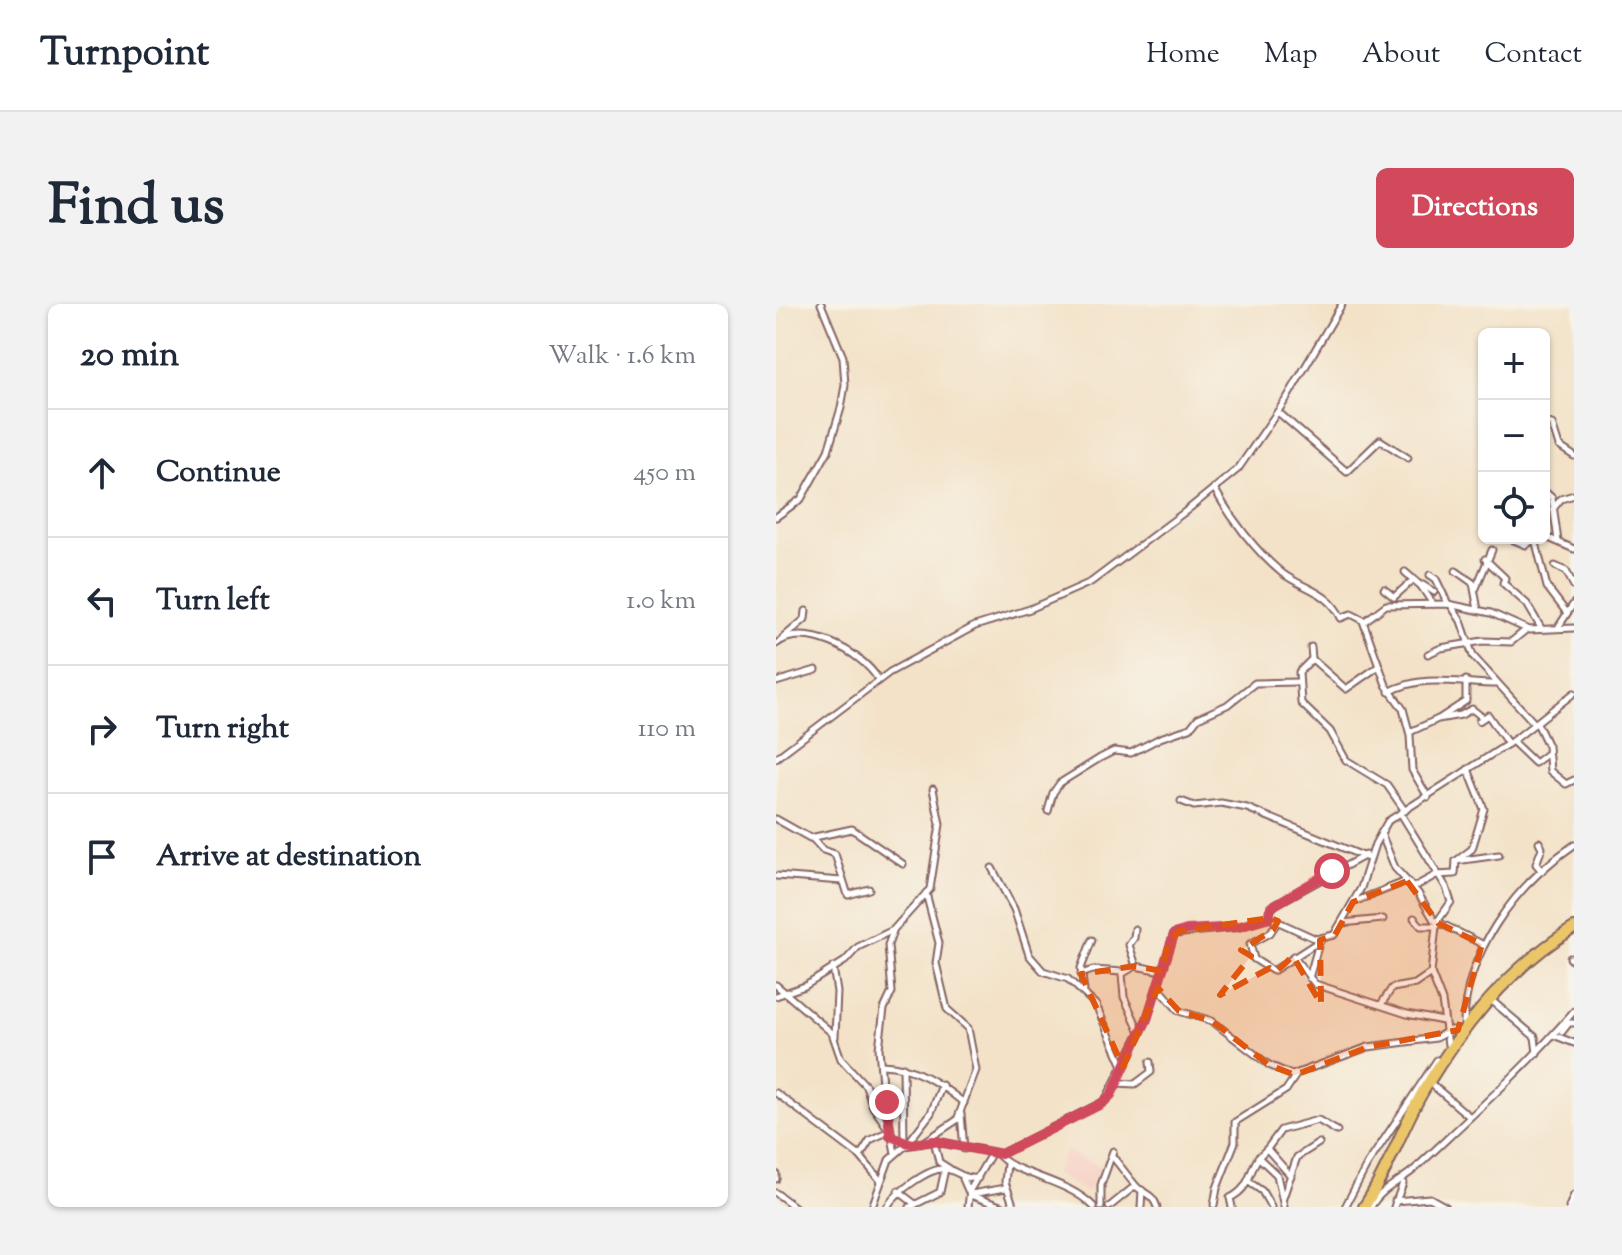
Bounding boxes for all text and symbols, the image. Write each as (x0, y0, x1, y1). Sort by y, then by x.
text: Turnpoint (40, 28, 209, 82)
text: Home (1146, 35, 1220, 75)
text: Map (1264, 35, 1318, 75)
text: About (1362, 35, 1440, 75)
text: Contact (1484, 35, 1582, 75)
text: Find us (48, 168, 224, 249)
button: Directions (1376, 168, 1574, 248)
map controls (1478, 328, 1550, 544)
button: + (1478, 328, 1550, 400)
text: 20 min (80, 332, 179, 381)
text: Walk · 1.6 km (548, 338, 696, 375)
button: − (1478, 400, 1550, 472)
icon: ahead (80, 451, 124, 495)
text: Continue (156, 452, 281, 495)
text: 450 m (633, 455, 696, 492)
button: locate (1478, 472, 1550, 544)
icon: left (80, 579, 124, 623)
text: Turn left (156, 580, 270, 623)
text: 1.0 km (626, 583, 696, 620)
icon: right (80, 707, 124, 751)
text: Turn right (156, 708, 289, 751)
text: 110 m (638, 711, 696, 748)
icon: arrive (80, 835, 124, 879)
text: Arrive at destination (156, 836, 421, 879)
route start (1314, 853, 1350, 889)
route end (869, 1084, 905, 1120)

